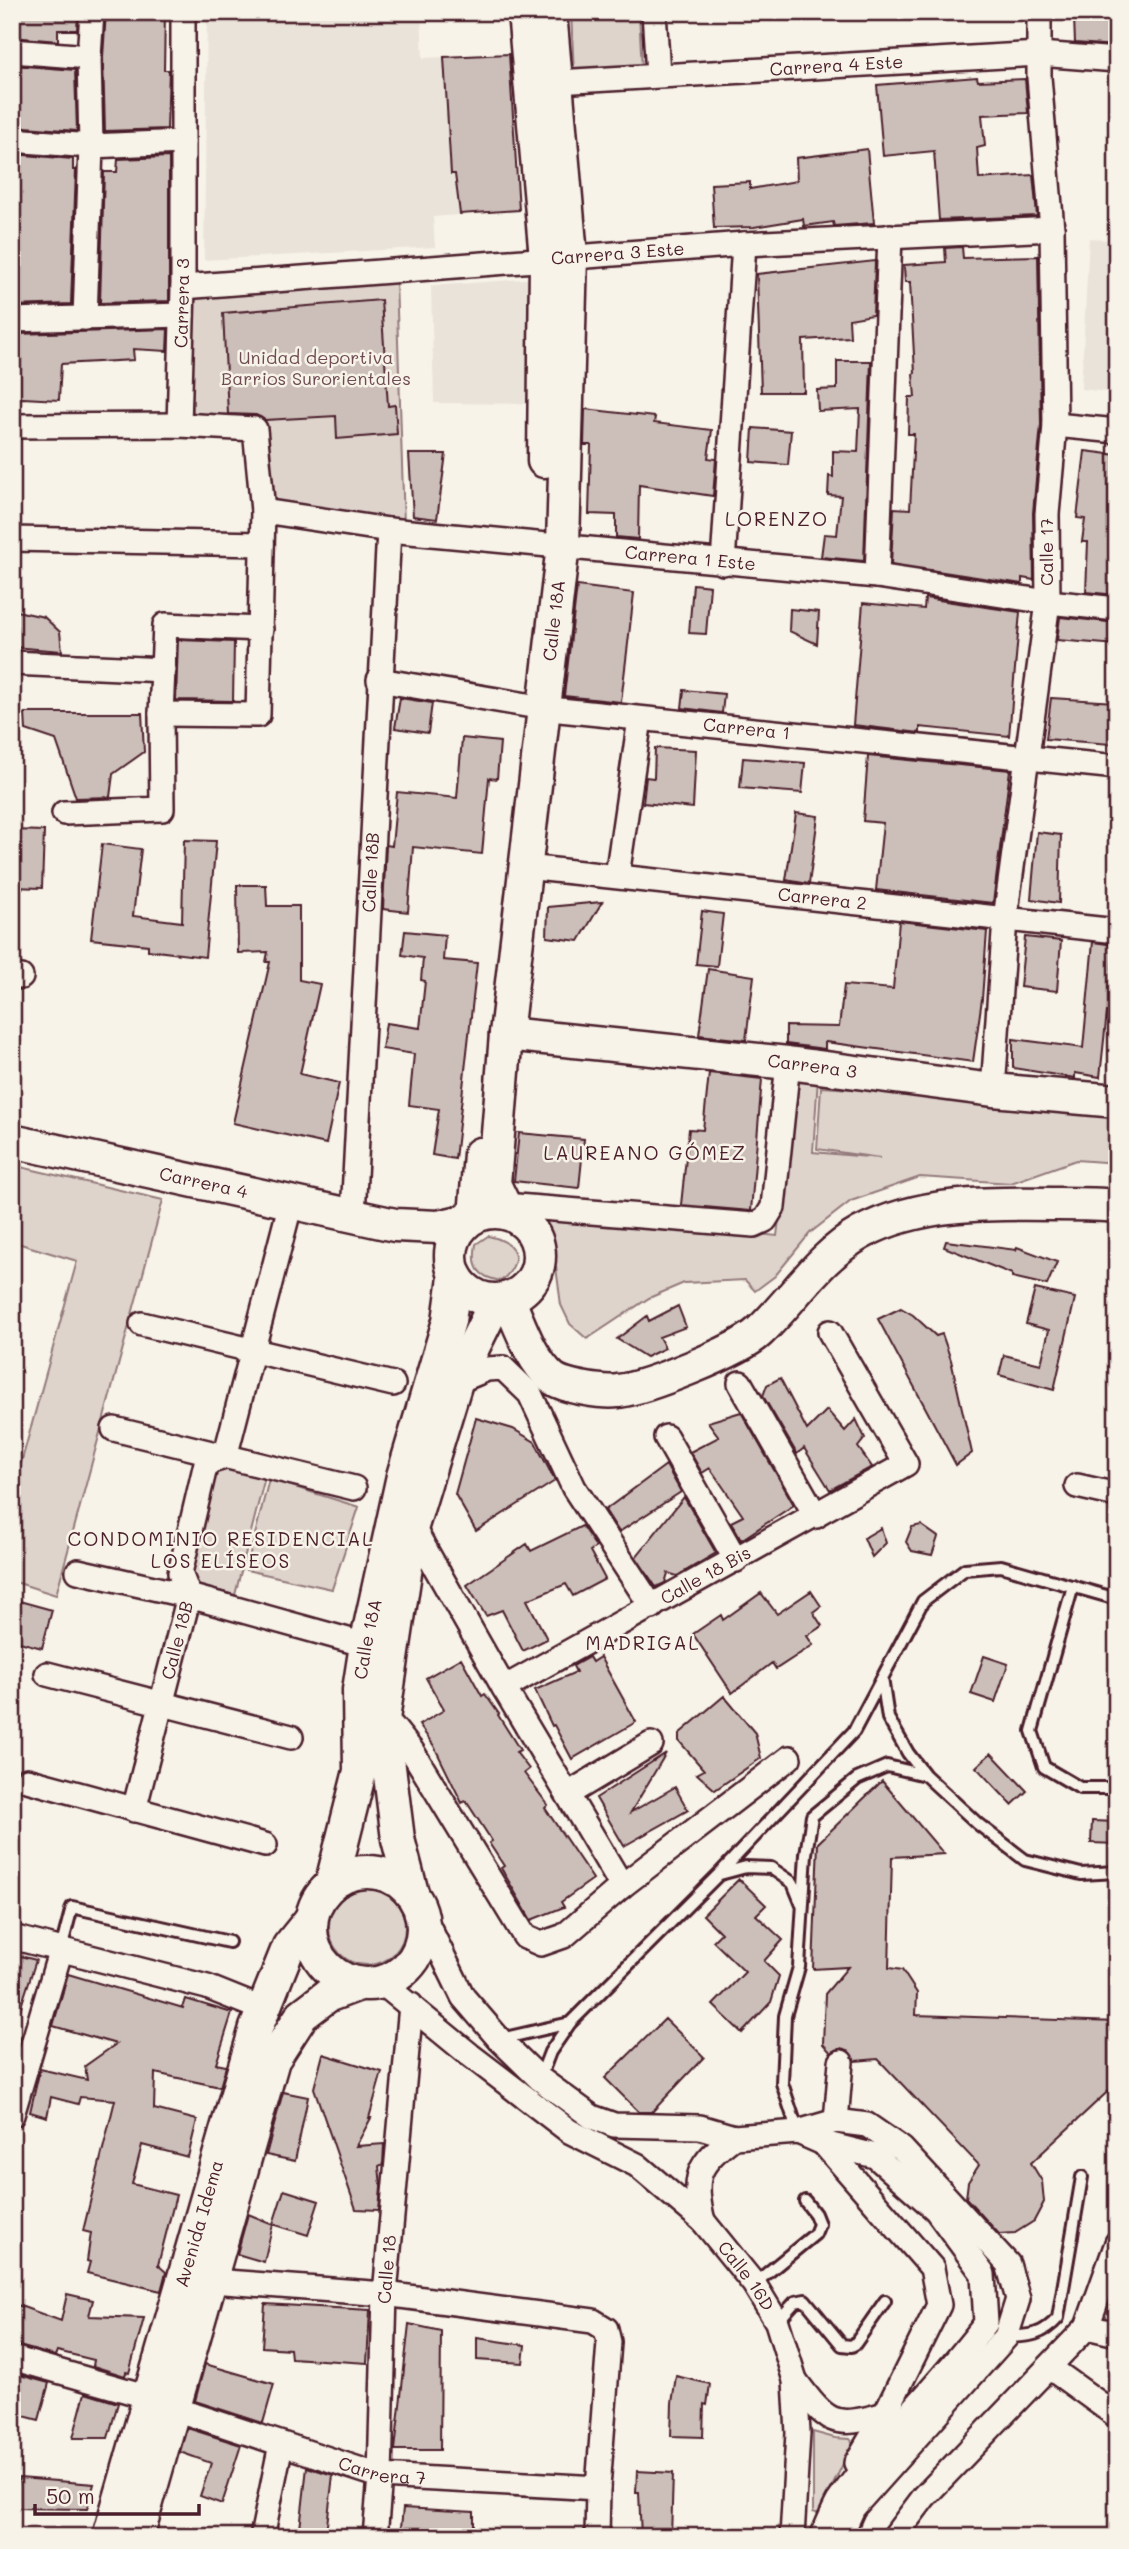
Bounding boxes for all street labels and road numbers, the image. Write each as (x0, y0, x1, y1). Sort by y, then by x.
street label: Carrera 4 Este (769, 49, 904, 81)
street label: Carrera 3 Este (550, 236, 685, 270)
street label: Carrera 3 (168, 258, 194, 348)
street label: Calle 17 (1034, 518, 1058, 586)
street label: Carrera 1 Este (624, 539, 757, 576)
street label: Calle 18A (537, 579, 570, 662)
street label: Carrera 1 (702, 712, 791, 744)
street label: Calle 18B (356, 832, 384, 913)
street label: Carrera 2 (777, 881, 868, 915)
street label: Carrera 3 (767, 1048, 859, 1083)
street label: Carrera 4 (157, 1161, 251, 1203)
street label: Calle 18 Bis (656, 1540, 755, 1610)
street label: Calle 18A (348, 1597, 387, 1681)
street label: Calle 18B (155, 1598, 198, 1682)
street label: Avenida Idema (169, 2157, 228, 2290)
street label: Calle 18 (372, 2234, 401, 2304)
street label: Calle 16D (713, 2236, 780, 2315)
street label: Carrera 7 (335, 2450, 427, 2490)

